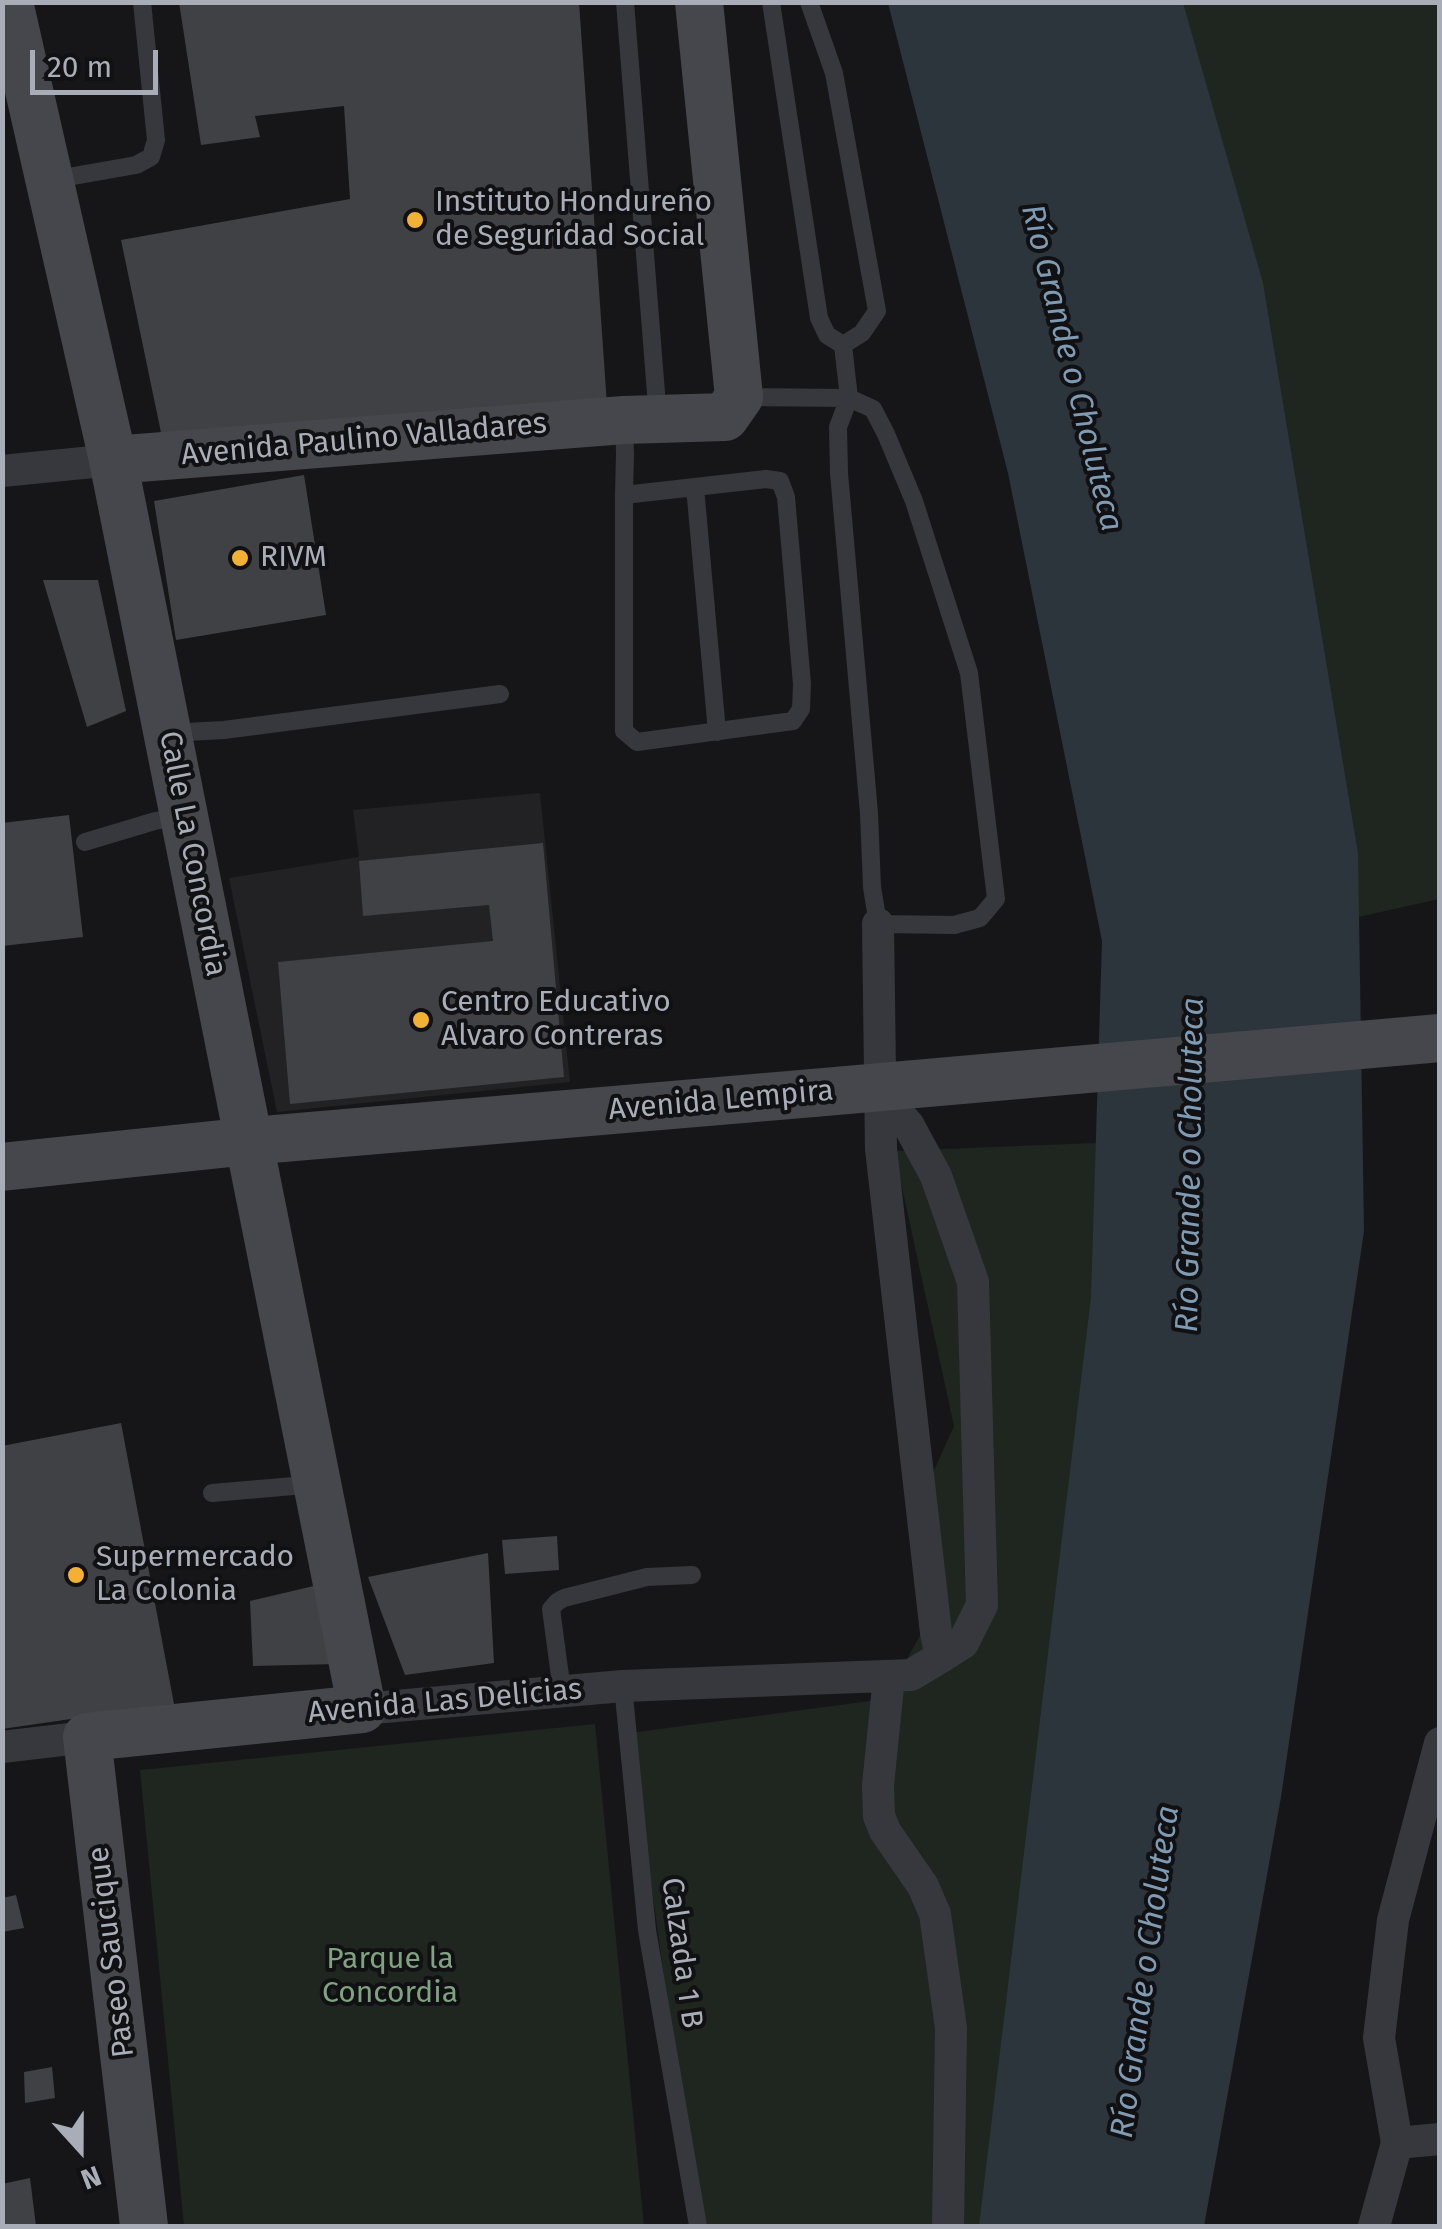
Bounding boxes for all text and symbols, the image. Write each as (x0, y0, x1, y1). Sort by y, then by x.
scale bar (35, 30, 162, 92)
text: 20 m (47, 49, 112, 85)
place label: Instituto Hondureño de Seguridad Social (435, 185, 712, 256)
water label: Río Grande o Choluteca (1012, 201, 1130, 535)
marker: Instituto Hondureño de Seguridad Social (404, 209, 426, 231)
street label: Avenida Paulino Valladares (180, 406, 548, 474)
place label: RIVM (260, 540, 327, 576)
marker: RIVM (229, 547, 251, 569)
street label: Calle La Concordia (151, 728, 233, 980)
place label: Centro Educativo Alvaro Contreras (441, 985, 671, 1056)
water label: Río Grande o Choluteca (1169, 997, 1213, 1333)
marker: Centro Educativo Alvaro Contreras (410, 1009, 432, 1031)
street label: Avenida Lempira (607, 1073, 835, 1129)
place label: Supermercado La Colonia (96, 1540, 294, 1610)
marker: Supermercado La Colonia (65, 1564, 87, 1586)
street label: Avenida Las Delicias (307, 1672, 583, 1732)
water label: Río Grande o Choluteca (1104, 1803, 1188, 2141)
street label: Paseo Saucique (81, 1844, 143, 2060)
street label: Calzada 1 B (653, 1875, 709, 2031)
park label: Parque la Concordia (322, 1942, 458, 2012)
north arrow (30, 2099, 130, 2199)
text: N (76, 2159, 106, 2196)

